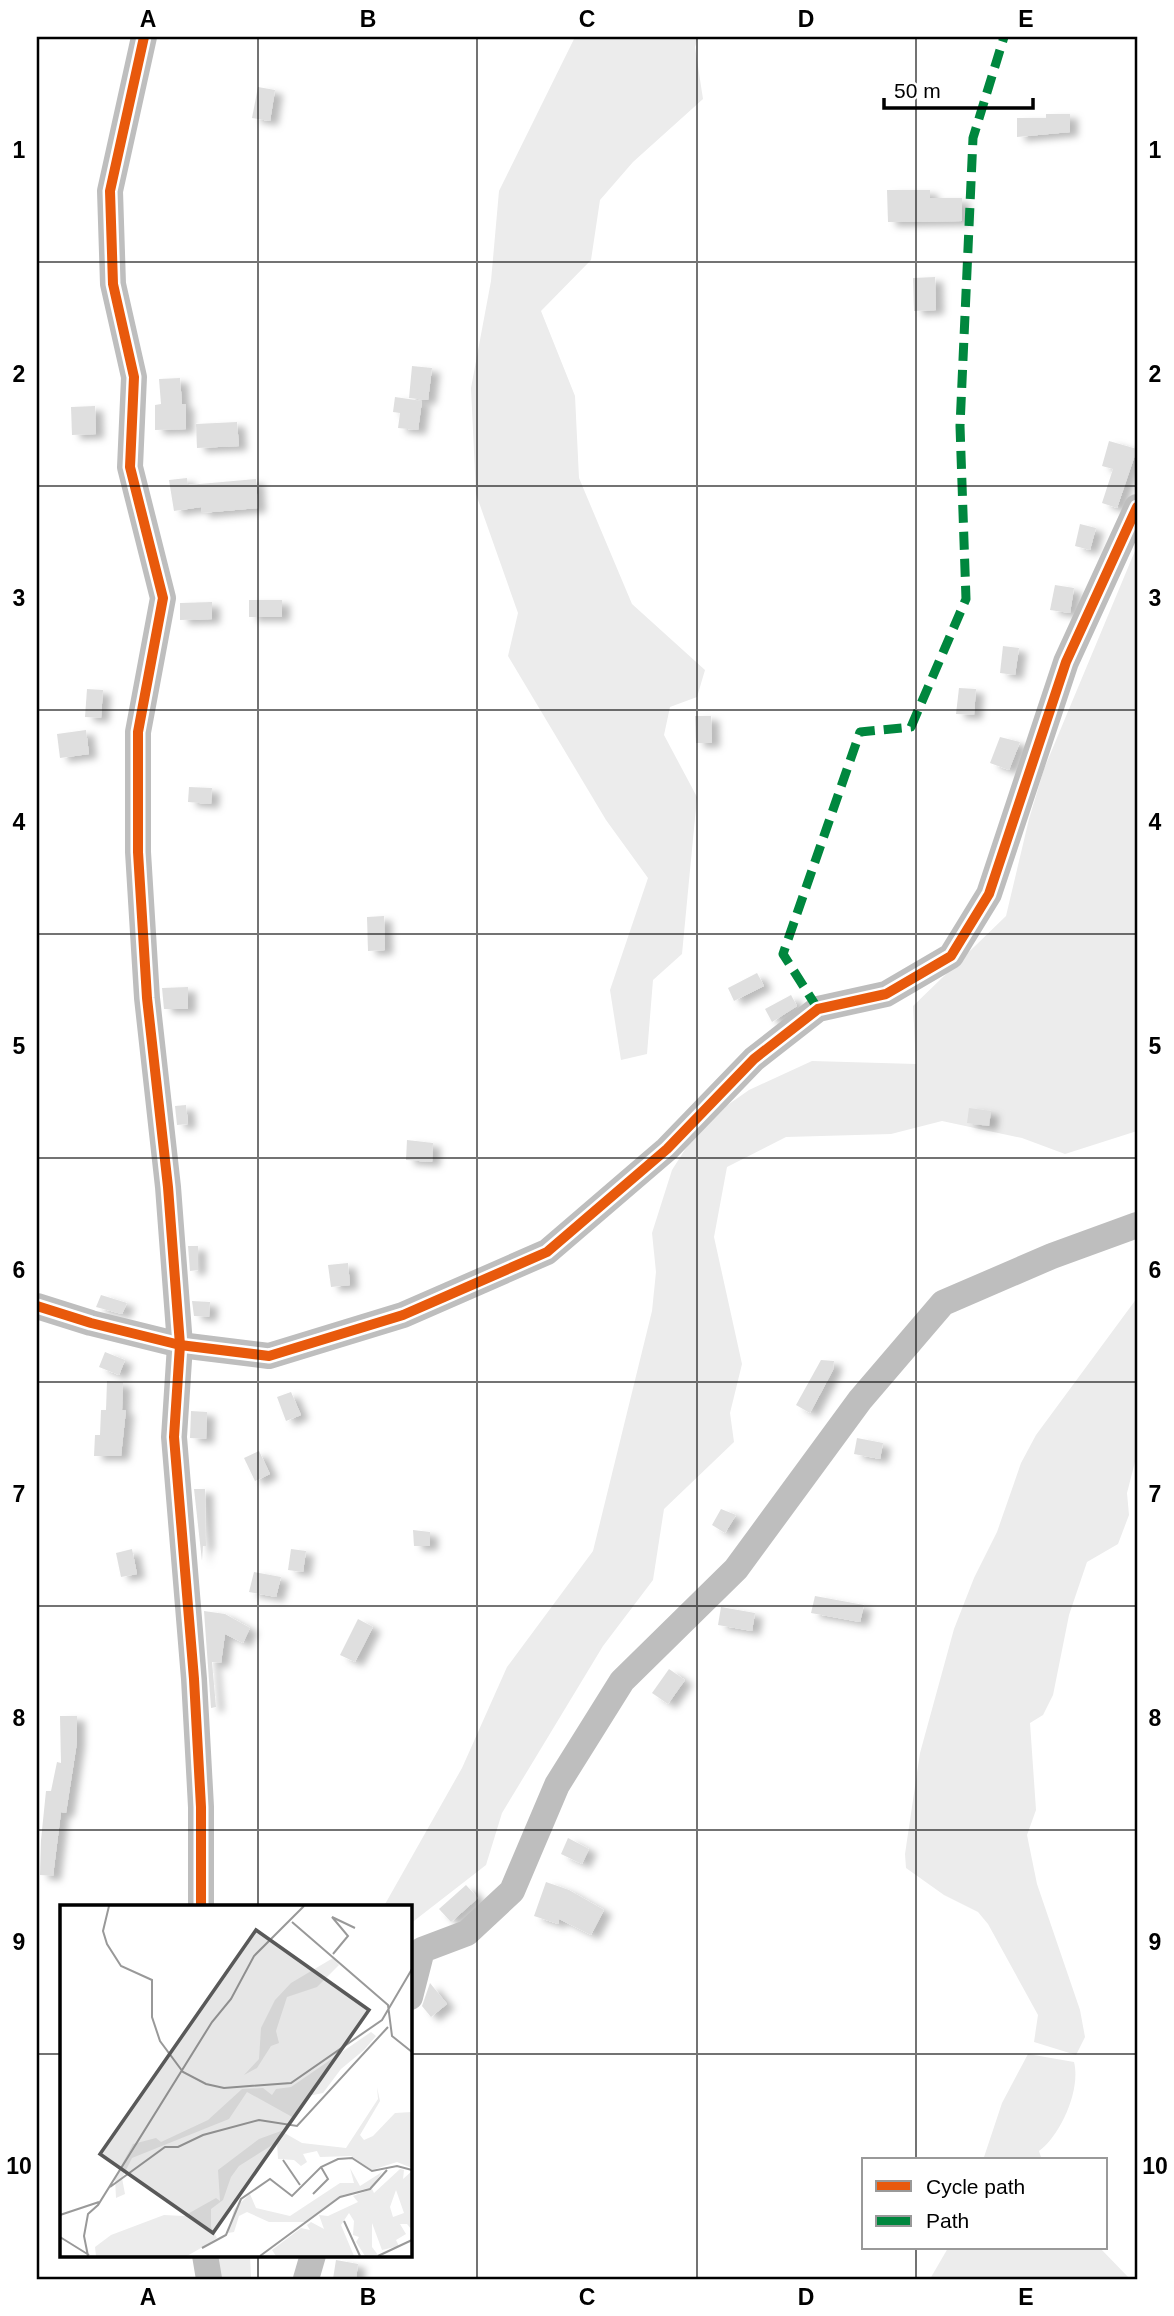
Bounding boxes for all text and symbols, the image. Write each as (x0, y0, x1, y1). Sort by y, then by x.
text: A (140, 6, 156, 32)
text: B (360, 6, 376, 32)
text: C (579, 6, 595, 32)
text: D (798, 6, 814, 32)
text: E (1018, 6, 1034, 32)
scale bar (884, 66, 1032, 110)
text: 50 m (894, 79, 941, 102)
text: 1 (13, 137, 26, 163)
text: 1 (1149, 137, 1162, 163)
text: 2 (13, 361, 25, 387)
text: 2 (1149, 361, 1161, 387)
text: 3 (13, 585, 25, 611)
text: 3 (1149, 585, 1161, 611)
text: 4 (13, 809, 26, 835)
text: 4 (1149, 809, 1162, 835)
text: 5 (13, 1033, 26, 1059)
text: 5 (1149, 1033, 1162, 1059)
text: 6 (13, 1257, 25, 1283)
text: 6 (1149, 1257, 1161, 1283)
text: 7 (13, 1481, 25, 1507)
text: 7 (1149, 1481, 1161, 1507)
text: 8 (13, 1705, 26, 1731)
text: 8 (1149, 1705, 1162, 1731)
inset map (60, 1905, 411, 2256)
text: 9 (13, 1929, 25, 1955)
text: 9 (1149, 1929, 1161, 1955)
text: 10 (6, 2153, 32, 2179)
text: 10 (1142, 2153, 1168, 2179)
legend (862, 2158, 1108, 2250)
text: Cycle path (926, 2175, 1025, 2198)
text: Path (926, 2209, 969, 2232)
text: A (140, 2284, 156, 2310)
text: B (360, 2284, 376, 2310)
text: C (579, 2284, 595, 2310)
text: D (798, 2284, 814, 2310)
text: E (1018, 2284, 1034, 2310)

